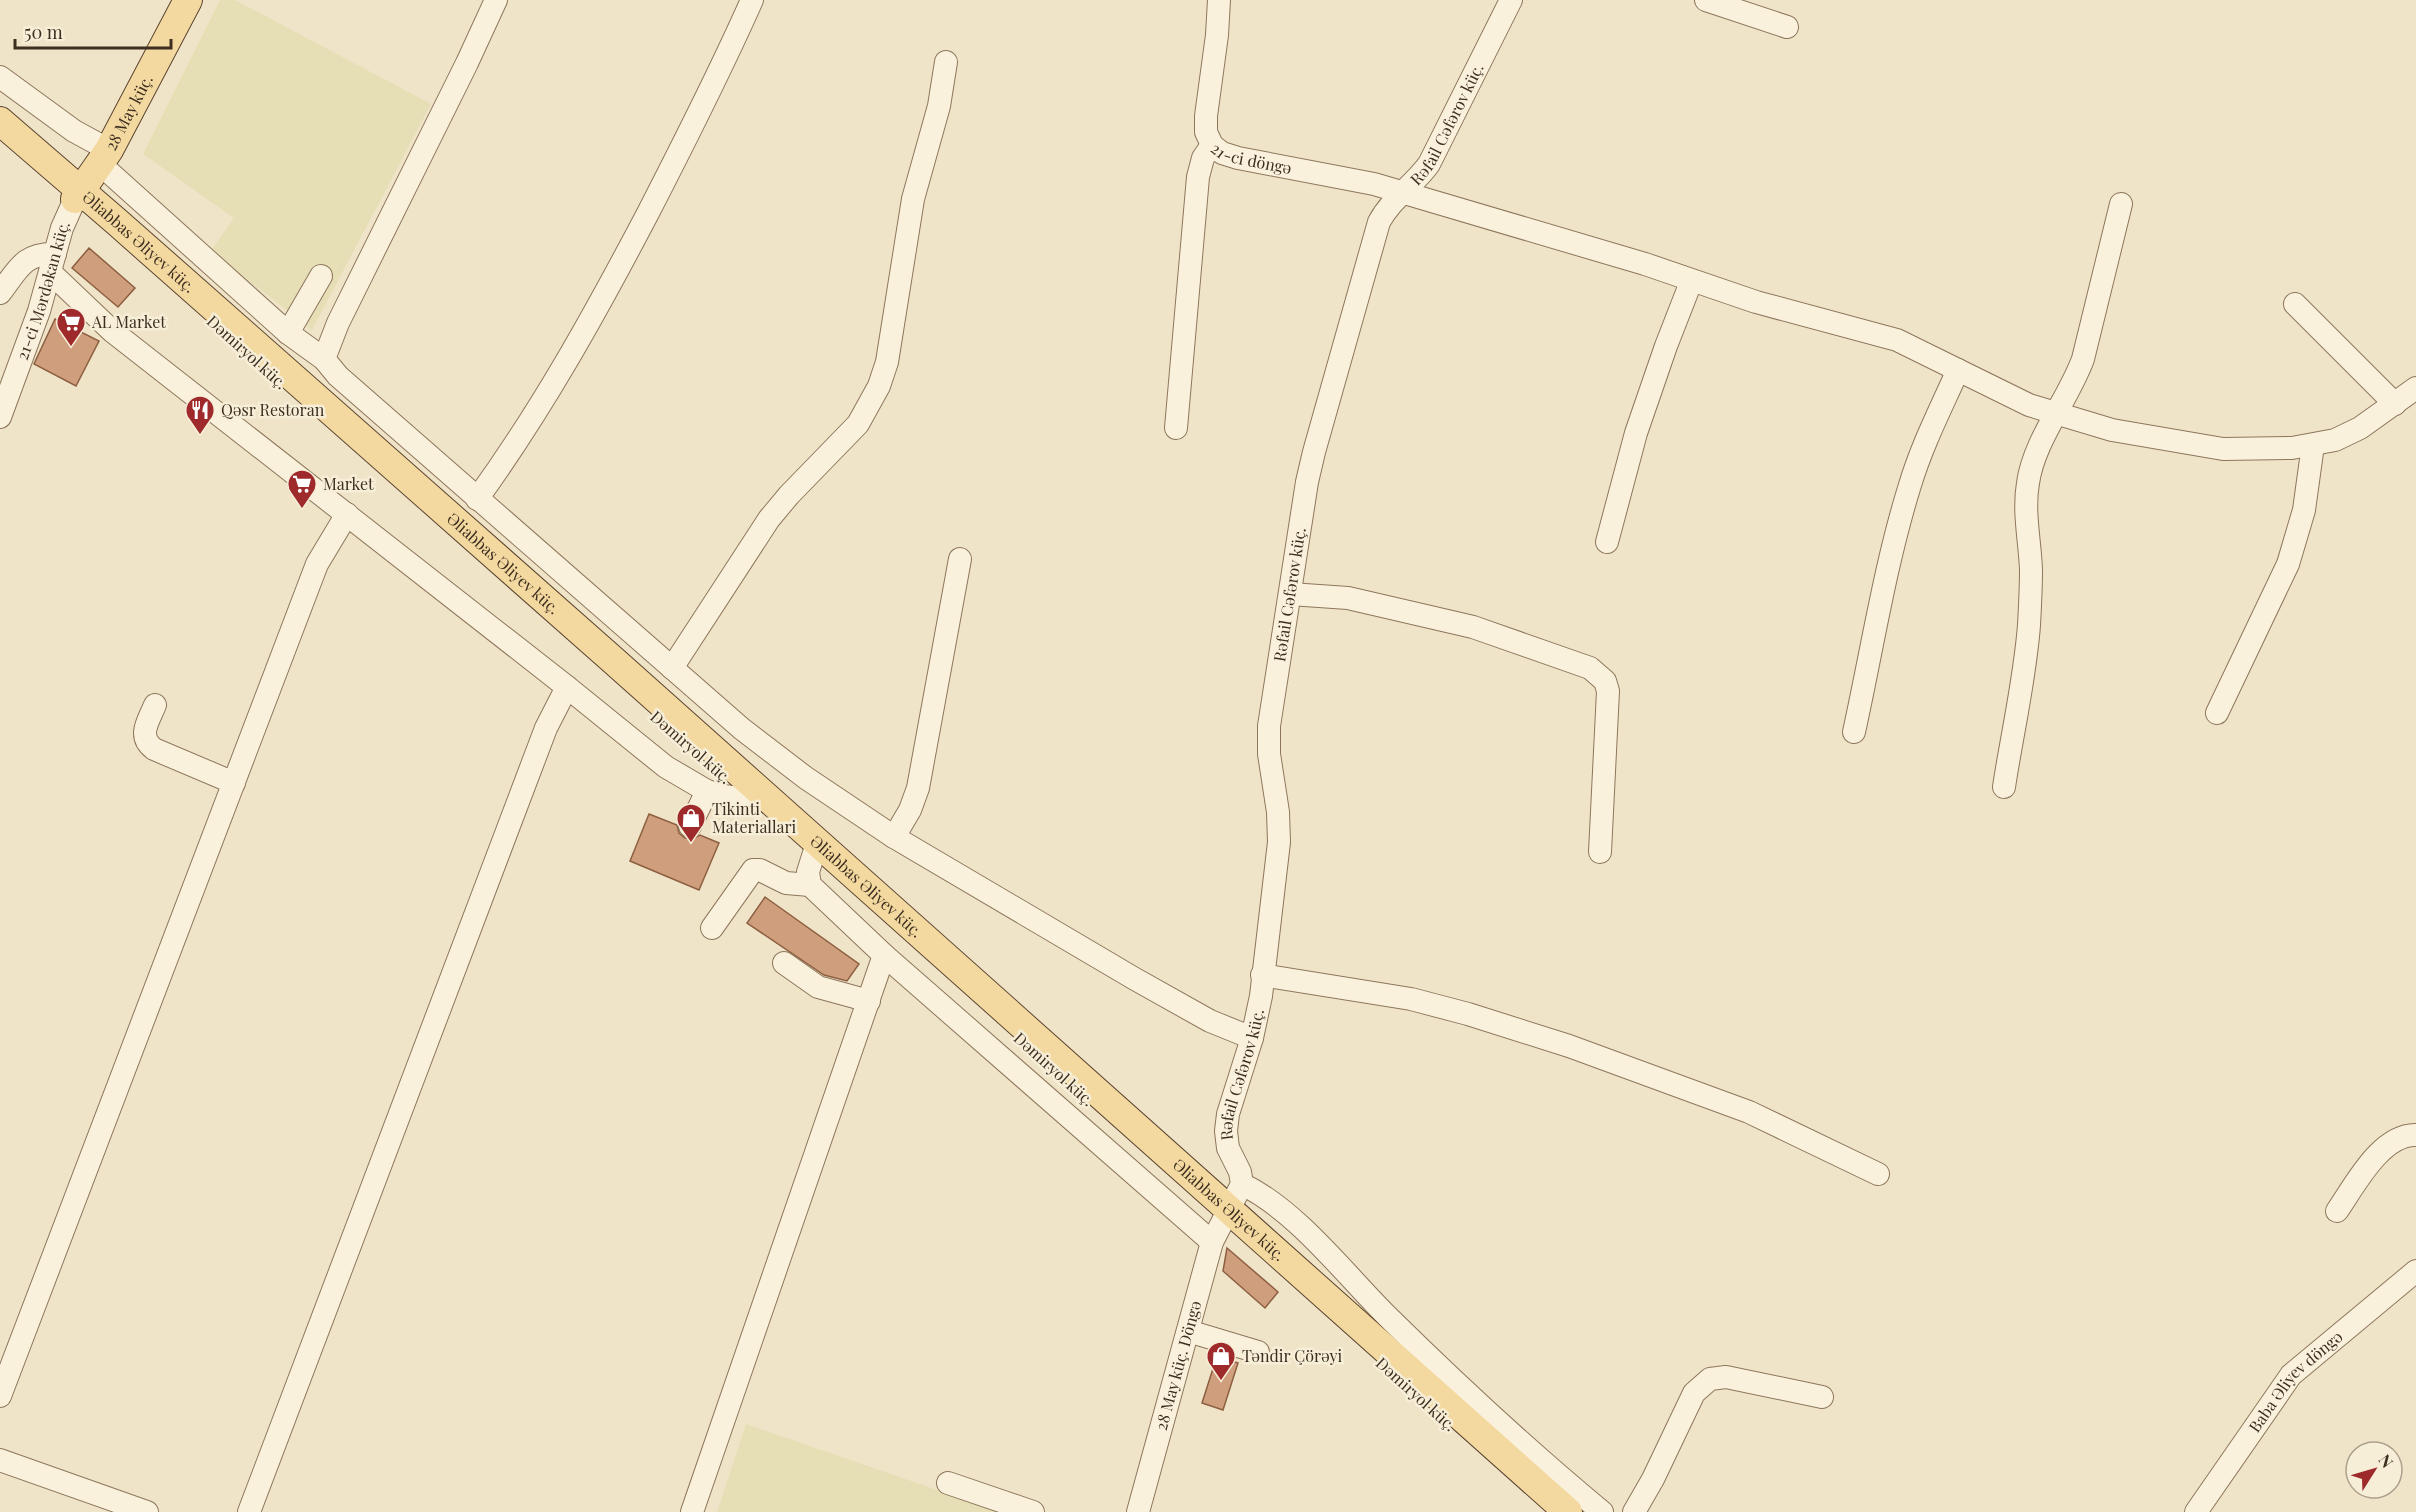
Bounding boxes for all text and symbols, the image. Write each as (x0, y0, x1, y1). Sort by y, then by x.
scale bar (15, 12, 171, 50)
text: 50 m (24, 20, 63, 44)
street label: Rəfail Cəfərov küç. (1405, 59, 1488, 189)
street label: 28 May küç. (100, 71, 157, 154)
street label: 21-ci döngə (1207, 137, 1294, 178)
street label: Əliabbas Əliyev küç. (78, 186, 200, 297)
street label: 21-ci Mərdəkan küç. (11, 217, 74, 363)
supermarket icon: AL Market (55, 306, 87, 348)
street label: Dəmiryol küç. (203, 310, 292, 393)
place label: AL Market (91, 311, 166, 332)
restaurant icon: Qəsr Restoran (184, 394, 216, 436)
place label: Qəsr Restoran (221, 399, 325, 420)
supermarket icon: Market (286, 468, 318, 510)
place label: Market (323, 473, 374, 494)
street label: Əliabbas Əliyev küç. (443, 507, 564, 618)
street label: Rəfail Cəfərov küç. (1268, 526, 1310, 663)
street label: Dəmiryol küç. (646, 706, 736, 788)
place label: Tikinti Materiallari (712, 798, 797, 837)
shop icon: Tikinti Materiallari (675, 802, 707, 844)
street label: Əliabbas Əliyev küç. (806, 830, 927, 942)
street label: Rəfail Cəfərov küç. (1215, 1007, 1268, 1141)
street label: Dəmiryol küç. (1010, 1027, 1099, 1110)
street label: Əliabbas Əliyev küç. (1169, 1154, 1290, 1265)
street label: 28 May küç. Döngə (1150, 1298, 1205, 1432)
street label: Baba Əliyev döngə (2244, 1326, 2347, 1436)
shop icon: Təndir Çörəyi (1205, 1340, 1237, 1382)
place label: Təndir Çörəyi (1242, 1345, 1343, 1366)
street label: Dəmiryol küç. (1372, 1352, 1461, 1435)
north arrow (2344, 1440, 2404, 1500)
text: N (2375, 1450, 2399, 1472)

